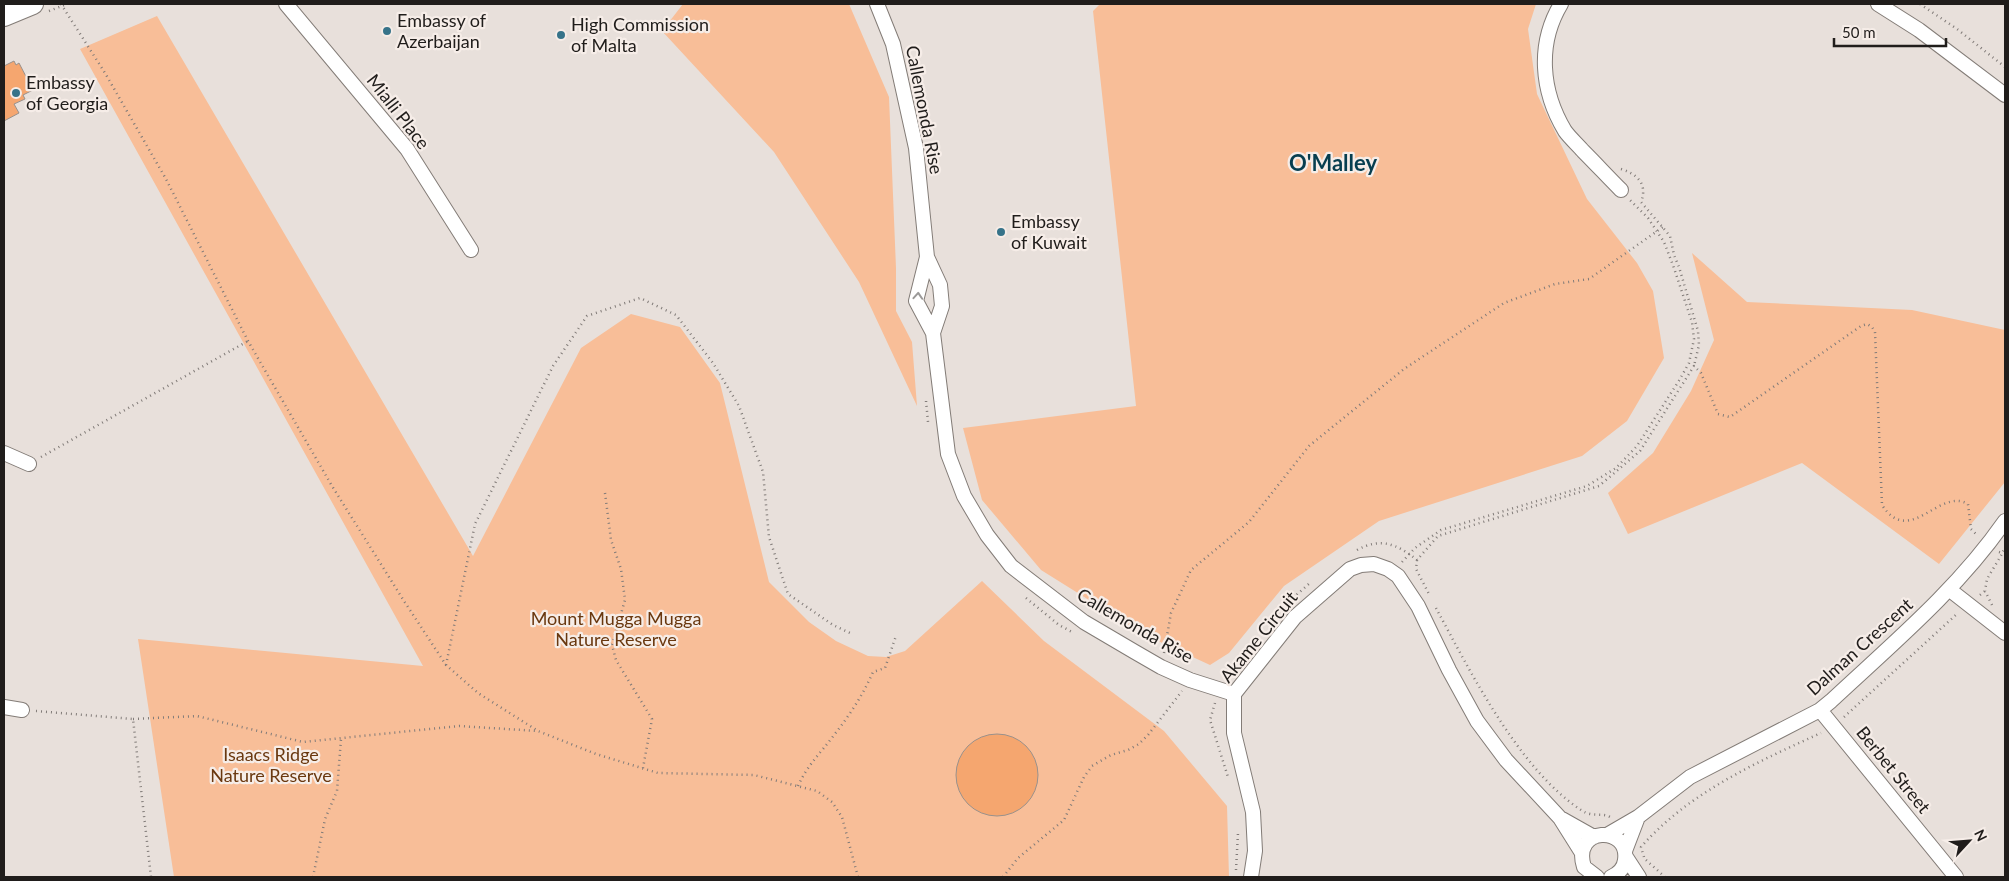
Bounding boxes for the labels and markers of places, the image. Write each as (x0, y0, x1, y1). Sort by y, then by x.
place label: Embassy of Azerbaijan (397, 9, 487, 52)
place label: High Commission of Malta (571, 13, 709, 56)
marker: Embassy of Azerbaijan (381, 25, 393, 37)
marker: High Commission of Malta (555, 29, 567, 41)
place label: Embassy of Georgia (26, 71, 108, 114)
marker: Embassy of Georgia (10, 87, 22, 99)
place label: Embassy of Kuwait (1011, 210, 1087, 253)
marker: Embassy of Kuwait (995, 226, 1007, 238)

